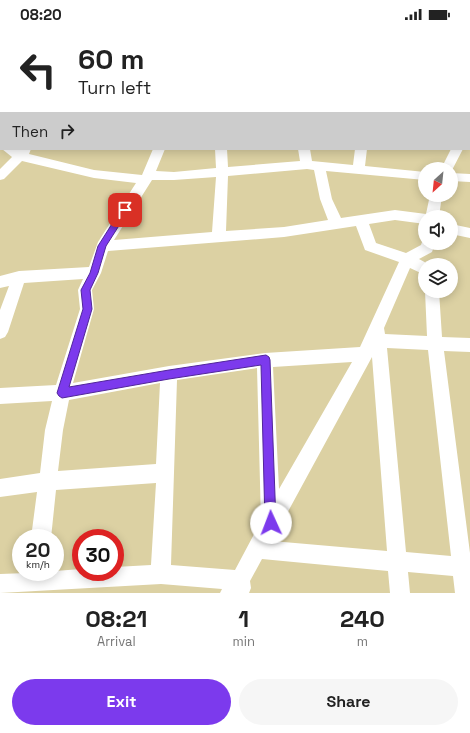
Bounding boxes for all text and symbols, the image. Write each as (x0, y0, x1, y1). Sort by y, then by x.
text: 08:20 (20, 5, 62, 24)
text: 60 m (78, 41, 144, 77)
icon: left (12, 44, 64, 96)
text: Turn left (78, 76, 151, 99)
icon: right (56, 120, 78, 142)
text: Then (12, 122, 48, 141)
north arrow (418, 162, 458, 202)
map controls (418, 162, 458, 298)
pin (108, 193, 142, 227)
icon: arrive (114, 199, 136, 221)
button: sound (418, 210, 458, 250)
button: layers (418, 258, 458, 298)
position arrow (250, 502, 292, 544)
speed limit sign: 30 (72, 529, 124, 581)
text: 20 (26, 537, 50, 563)
text: km/h (26, 558, 50, 571)
text: 08:21 (85, 603, 147, 634)
text: 1 (238, 603, 249, 634)
text: 240 (340, 603, 385, 634)
text: Arrival (97, 633, 136, 650)
text: min (233, 633, 255, 650)
text: m (357, 633, 368, 650)
button: Exit (12, 679, 231, 725)
button: Share (239, 679, 458, 725)

